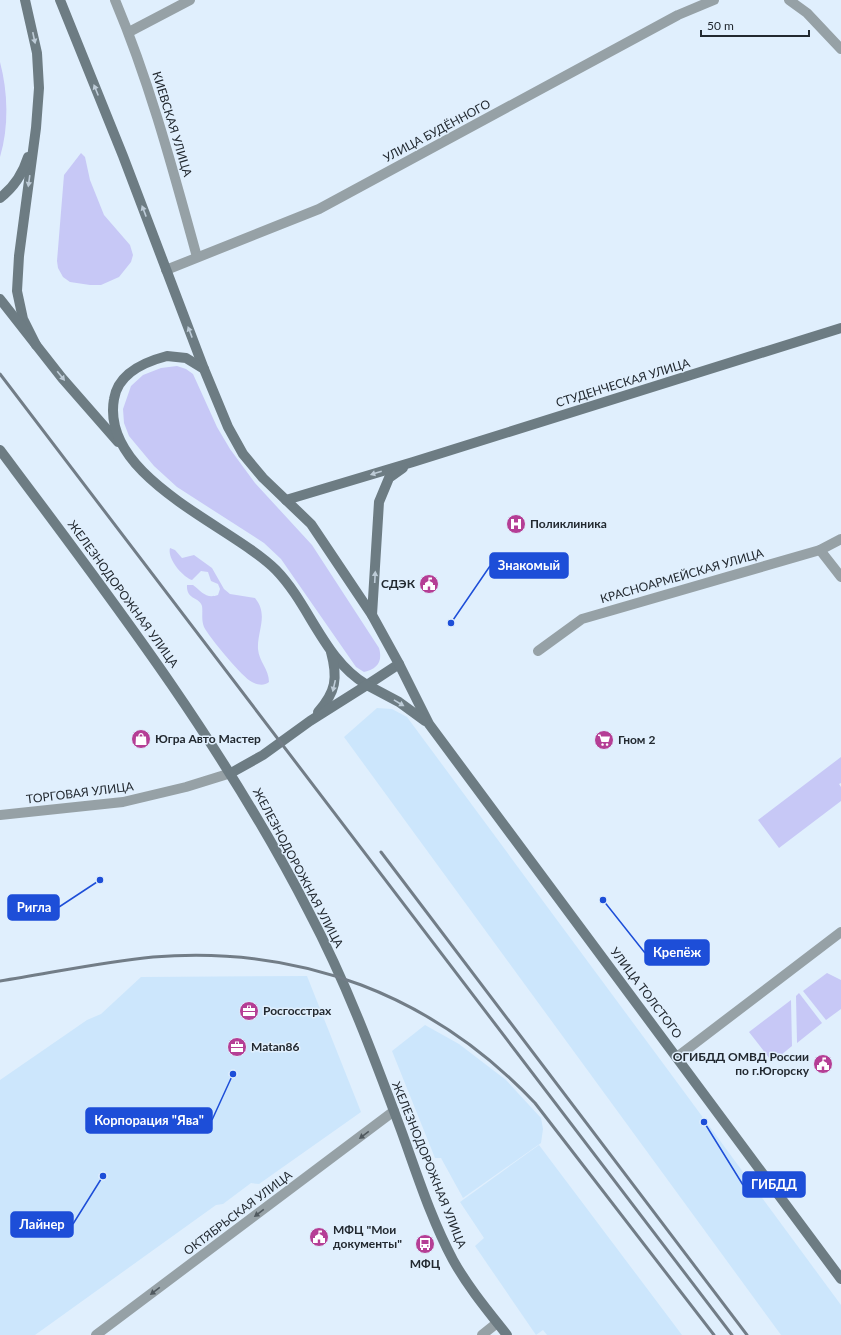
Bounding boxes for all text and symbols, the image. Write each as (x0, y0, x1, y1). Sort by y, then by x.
scale bar (701, 12, 809, 38)
text: 50 m (707, 18, 734, 33)
one-way arrow (32, 32, 38, 44)
street label: КИЕВСКАЯ УЛИЦА (149, 69, 196, 179)
one-way arrow (93, 83, 99, 95)
street label: УЛИЦА БУДЁННОГО (381, 96, 493, 165)
one-way arrow (26, 175, 32, 187)
one-way arrow (140, 204, 146, 216)
one-way arrow (186, 326, 192, 338)
street label: СТУДЕНЧЕСКАЯ УЛИЦА (554, 355, 693, 410)
one-way arrow (56, 370, 65, 381)
one-way arrow (370, 470, 382, 476)
hospital icon: Поликлиника (505, 513, 527, 535)
place label: Поликлиника (530, 516, 607, 531)
street label: ЖЕЛЕЗНОДОРОЖНАЯ УЛИЦА (65, 517, 182, 671)
street label: КРАСНОАРМЕЙСКАЯ УЛИЦА (599, 545, 766, 606)
callout: Знакомый (490, 553, 568, 578)
text: Знакомый (498, 557, 560, 573)
one-way arrow (371, 571, 378, 583)
public building icon: СДЭК (418, 573, 440, 595)
place label: СДЭК (381, 576, 416, 591)
one-way arrow (330, 680, 336, 693)
one-way arrow (393, 699, 405, 706)
shop icon: Югра Авто Мастер (130, 728, 152, 750)
supermarket icon: Гном 2 (593, 729, 615, 751)
place label: Югра Авто Мастер (155, 731, 261, 746)
place label: Гном 2 (618, 732, 655, 747)
street label: ТОРГОВАЯ УЛИЦА (25, 778, 135, 807)
street label: ЖЕЛЕЗНОДОРОЖНАЯ УЛИЦА (250, 785, 347, 951)
callout: Ригла (8, 895, 59, 920)
text: Ригла (17, 899, 51, 915)
callout: Крепёж (645, 940, 709, 965)
street label: УЛИЦА ТОЛСТОГО (607, 944, 686, 1041)
text: Крепёж (653, 944, 701, 960)
office icon: Росгосстрах (238, 1000, 260, 1022)
place label: Росгосстрах (263, 1003, 332, 1018)
office icon: Matan86 (226, 1036, 248, 1058)
place label: Matan86 (251, 1039, 299, 1054)
place label: ОГИБДД ОМВД России по г.Югорску (673, 1049, 810, 1078)
public building icon: ОГИБДД ОМВД России по г.Югорску (812, 1053, 834, 1075)
street label: ЖЕЛЕЗНОДОРОЖНАЯ УЛИЦА (389, 1079, 470, 1251)
callout: Корпорация "Ява" (86, 1108, 212, 1133)
text: Корпорация "Ява" (94, 1112, 204, 1128)
one-way arrow (358, 1131, 369, 1139)
street label: ОКТЯБРЬСКАЯ УЛИЦА (181, 1166, 295, 1258)
callout: ГИБДД (743, 1172, 805, 1197)
text: ГИБДД (751, 1176, 798, 1192)
one-way arrow (254, 1209, 265, 1217)
callout: Лайнер (11, 1212, 73, 1237)
text: Лайнер (18, 1216, 65, 1232)
place label: МФЦ "Мои документы" (333, 1222, 402, 1251)
public building icon: МФЦ "Мои документы" (308, 1226, 330, 1248)
bus stop icon: МФЦ (414, 1233, 436, 1255)
place label: МФЦ (410, 1256, 441, 1271)
one-way arrow (150, 1286, 160, 1294)

